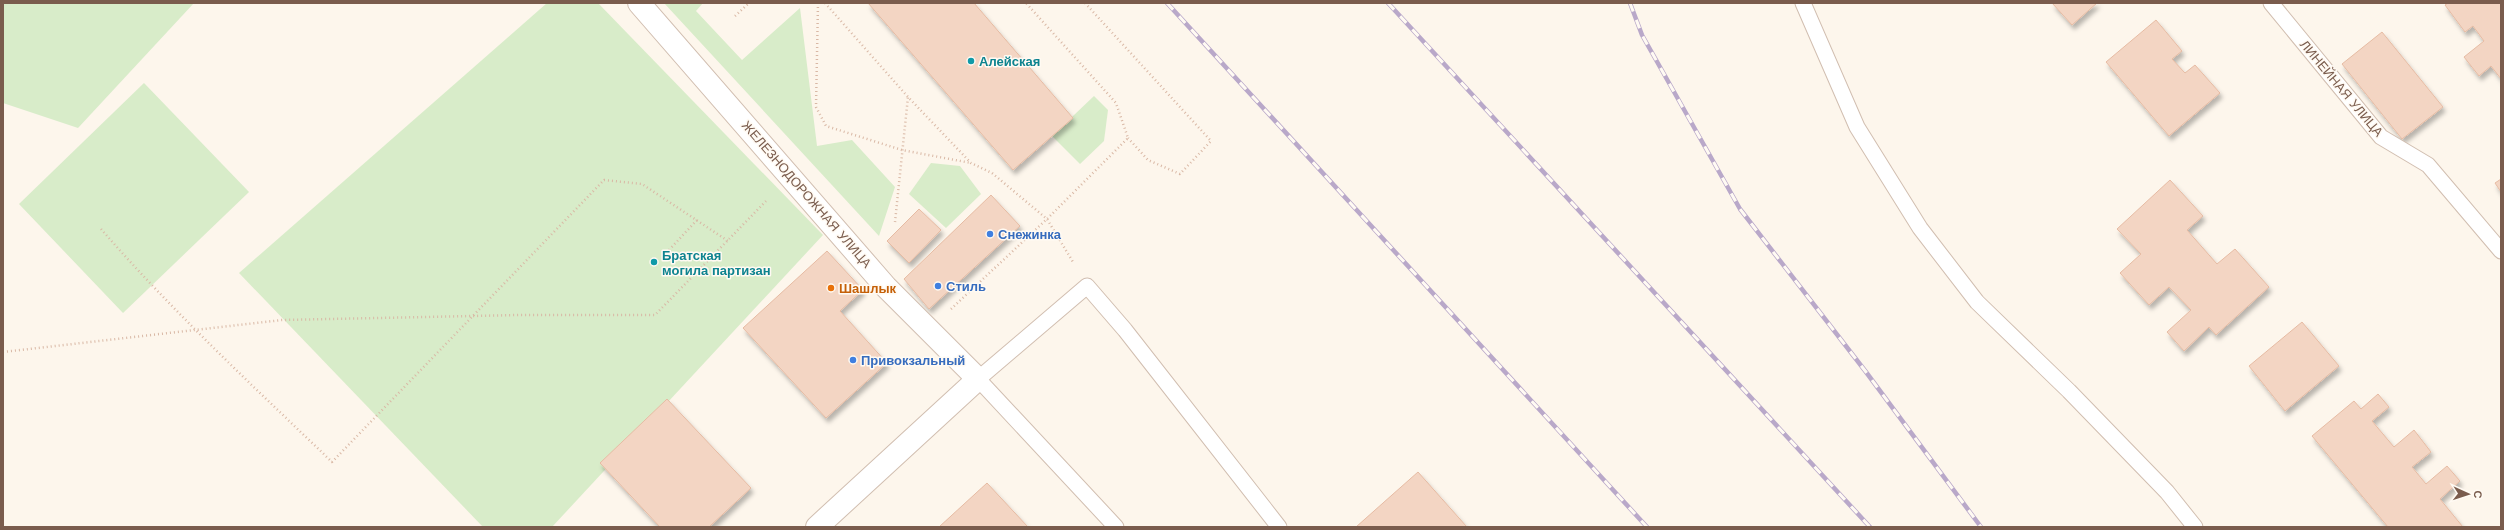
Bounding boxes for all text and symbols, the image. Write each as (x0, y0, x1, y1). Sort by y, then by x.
street label: ЛИНЕЙНАЯ УЛИЦА (2297, 37, 2387, 140)
place label: Алейская (979, 54, 1040, 69)
marker: Алейская (966, 56, 976, 66)
street label: ЖЕЛЕЗНОДОРОЖНАЯ УЛИЦА (739, 118, 875, 271)
place label: Снежинка (998, 227, 1062, 242)
marker: Снежинка (985, 229, 995, 239)
place label: Братская могила партизан (662, 248, 771, 278)
marker: Братская могила партизан (649, 257, 659, 267)
place label: Стиль (946, 279, 986, 294)
place label: Шашлык (839, 281, 896, 296)
marker: Стиль (933, 281, 943, 291)
marker: Шашлык (826, 283, 836, 293)
place label: Привокзальный (861, 353, 965, 368)
marker: Привокзальный (848, 355, 858, 365)
north arrow (2448, 474, 2488, 514)
text: С (2471, 490, 2484, 499)

